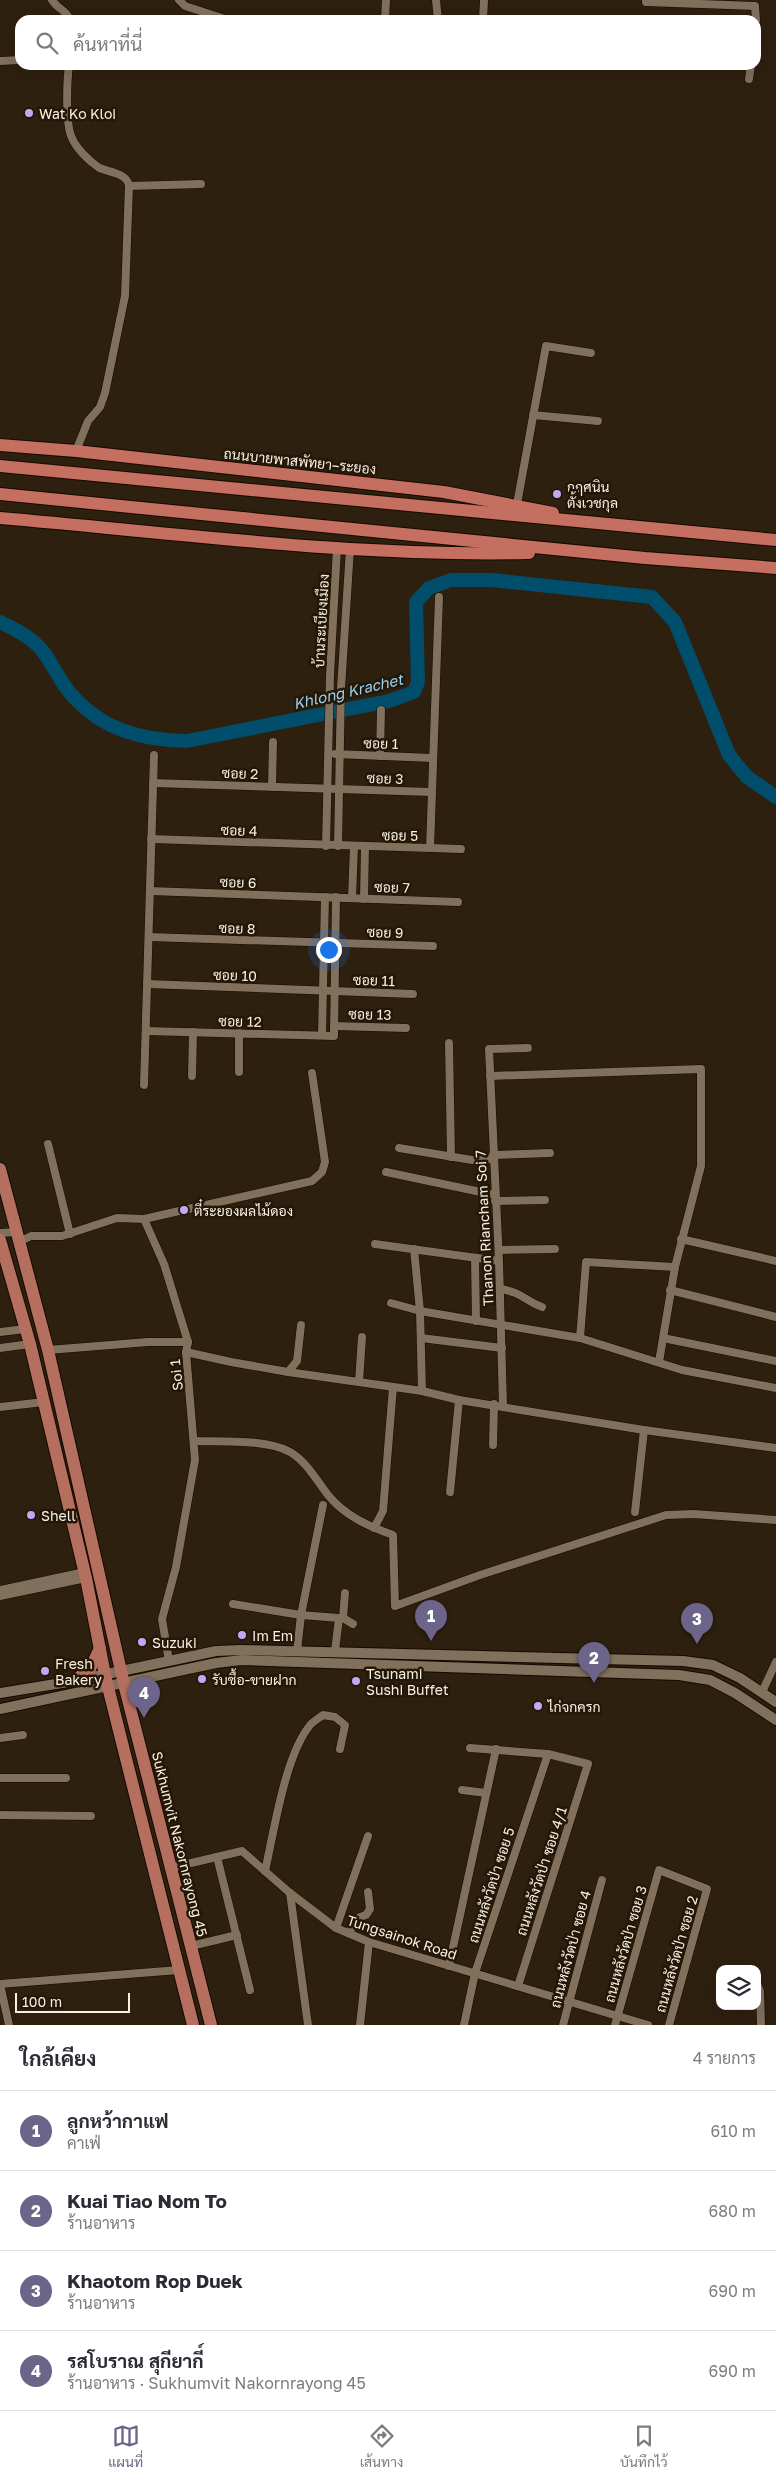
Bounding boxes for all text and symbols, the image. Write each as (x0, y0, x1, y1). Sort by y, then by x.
search box (15, 15, 761, 70)
icon: search (33, 29, 61, 57)
text: ค้นหาที่นี่ (73, 32, 142, 55)
place label: Wat Ko Kloi (39, 105, 116, 122)
marker: Wat Ko Kloi (23, 107, 35, 119)
street label: ถนนบายพาสพัทยา–ระยอง (223, 445, 377, 477)
place label: กฤศนิน ตั้งเวชกุล (567, 478, 618, 513)
marker: กฤศนิน ตั้งเวชกุล (551, 488, 563, 500)
street label: บ้านระเบียงเมือง (310, 574, 332, 668)
water label: Khlong Krachet (291, 669, 407, 713)
street label: ซอย 1 (363, 734, 399, 752)
street label: ซอย 2 (221, 764, 259, 782)
street label: ซอย 3 (366, 769, 404, 787)
street label: ซอย 4 (220, 821, 258, 839)
street label: ซอย 5 (382, 826, 418, 844)
street label: ซอย 6 (219, 873, 257, 891)
street label: ซอย 7 (374, 878, 410, 896)
street label: ซอย 8 (218, 919, 256, 937)
street label: ซอย 9 (366, 923, 404, 941)
your location (316, 937, 342, 963)
street label: ซอย 10 (213, 966, 257, 984)
street label: ซอย 11 (353, 971, 395, 989)
street label: ซอย 13 (348, 1005, 392, 1023)
street label: ซอย 12 (218, 1012, 262, 1030)
street label: Thanon Riancham Soi 7 (471, 1150, 497, 1306)
place label: ตี๋ระยองผลไม้ดอง (194, 1199, 293, 1219)
marker: ตี๋ระยองผลไม้ดอง (178, 1204, 190, 1216)
street label: Soi 1 (166, 1358, 186, 1392)
place label: Shell (41, 1507, 76, 1524)
marker: Shell (25, 1509, 37, 1521)
pin: 1 (415, 1600, 447, 1641)
pin: 3 (681, 1603, 713, 1644)
place label: Im Em (252, 1627, 293, 1644)
marker: Im Em (236, 1629, 248, 1641)
place label: Suzuki (152, 1634, 197, 1651)
marker: Suzuki (136, 1636, 148, 1648)
pin: 2 (578, 1642, 610, 1683)
place label: Fresh Bakery (55, 1655, 102, 1688)
marker: Fresh Bakery (39, 1665, 51, 1677)
place label: Tsunami Sushi Buffet (366, 1665, 449, 1698)
place label: รับซื้อ-ขายฝาก (212, 1668, 297, 1688)
marker: รับซื้อ-ขายฝาก (196, 1673, 208, 1685)
marker: Tsunami Sushi Buffet (350, 1675, 362, 1687)
pin: 4 (128, 1677, 160, 1718)
place label: ไก่จกครก (547, 1698, 601, 1715)
marker: ไก่จกครก (532, 1700, 544, 1712)
street label: Sukhumvit Nakornrayong 45 (149, 1750, 211, 1938)
street label: ถนนหลังวัดป่า ซอย 4/1 (512, 1804, 570, 1938)
street label: ถนนหลังวัดป่า ซอย 5 (464, 1825, 518, 1945)
street label: ถนนหลังวัดป่า ซอย 3 (600, 1884, 650, 2004)
street label: ถนนหลังวัดป่า ซอย 4 (546, 1888, 594, 2010)
street label: ถนนหลังวัดป่า ซอย 2 (651, 1894, 701, 2014)
street label: Tungsainok Road (345, 1911, 459, 1963)
map controls (716, 1965, 761, 2010)
button: layers (716, 1965, 761, 2010)
scale bar (15, 1990, 130, 2013)
text: 100 m (22, 1993, 62, 2010)
text: ใกล้เคียง (20, 2045, 96, 2071)
text: 4 รายการ (693, 2048, 756, 2068)
text: ลูกหว้ากาแฟ (67, 2109, 169, 2132)
text: 1 (32, 2121, 40, 2141)
text: 610 m (710, 2121, 756, 2141)
text: คาเฟ่ (67, 2133, 101, 2153)
text: Kuai Tiao Nom To (67, 2189, 227, 2212)
text: 2 (31, 2201, 41, 2221)
text: 680 m (708, 2201, 756, 2221)
text: ร้านอาหาร (67, 2213, 136, 2233)
text: Khaotom Rop Duek (67, 2269, 243, 2292)
text: 3 (31, 2281, 41, 2301)
text: 690 m (709, 2281, 756, 2301)
text: ร้านอาหาร (67, 2293, 136, 2313)
text: รสโบราณ สุกียากี์ (67, 2349, 204, 2372)
text: 4 (31, 2361, 41, 2381)
text: 690 m (709, 2361, 756, 2381)
text: ร้านอาหาร · Sukhumvit Nakornrayong 45 (67, 2373, 366, 2393)
tab: แผนที่ (108, 2422, 143, 2470)
tab: เส้นทาง (360, 2422, 403, 2470)
tab: บันทึกไว้ (620, 2422, 668, 2470)

